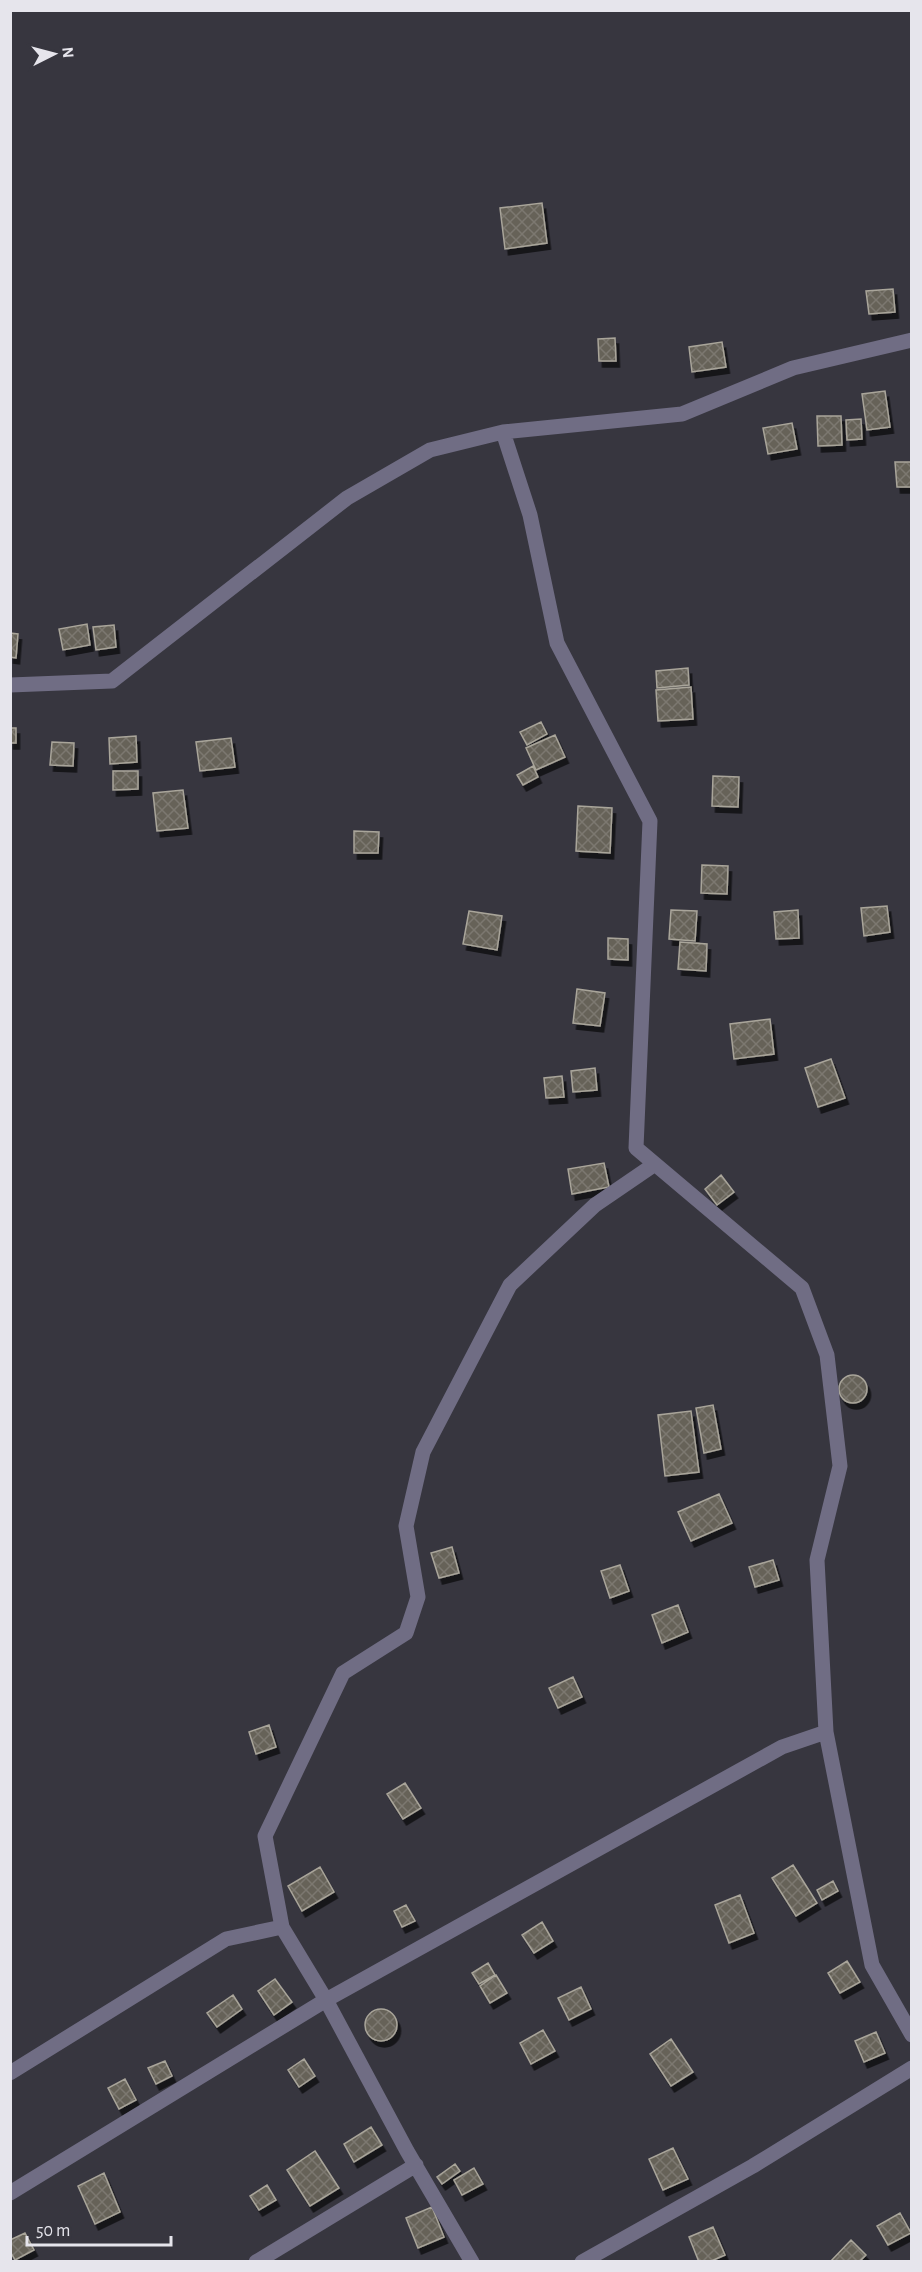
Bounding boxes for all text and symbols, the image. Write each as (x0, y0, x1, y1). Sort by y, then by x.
north arrow (24, 24, 84, 84)
text: N (59, 46, 76, 59)
scale bar (27, 2209, 171, 2247)
text: 50 m (36, 2222, 70, 2240)

